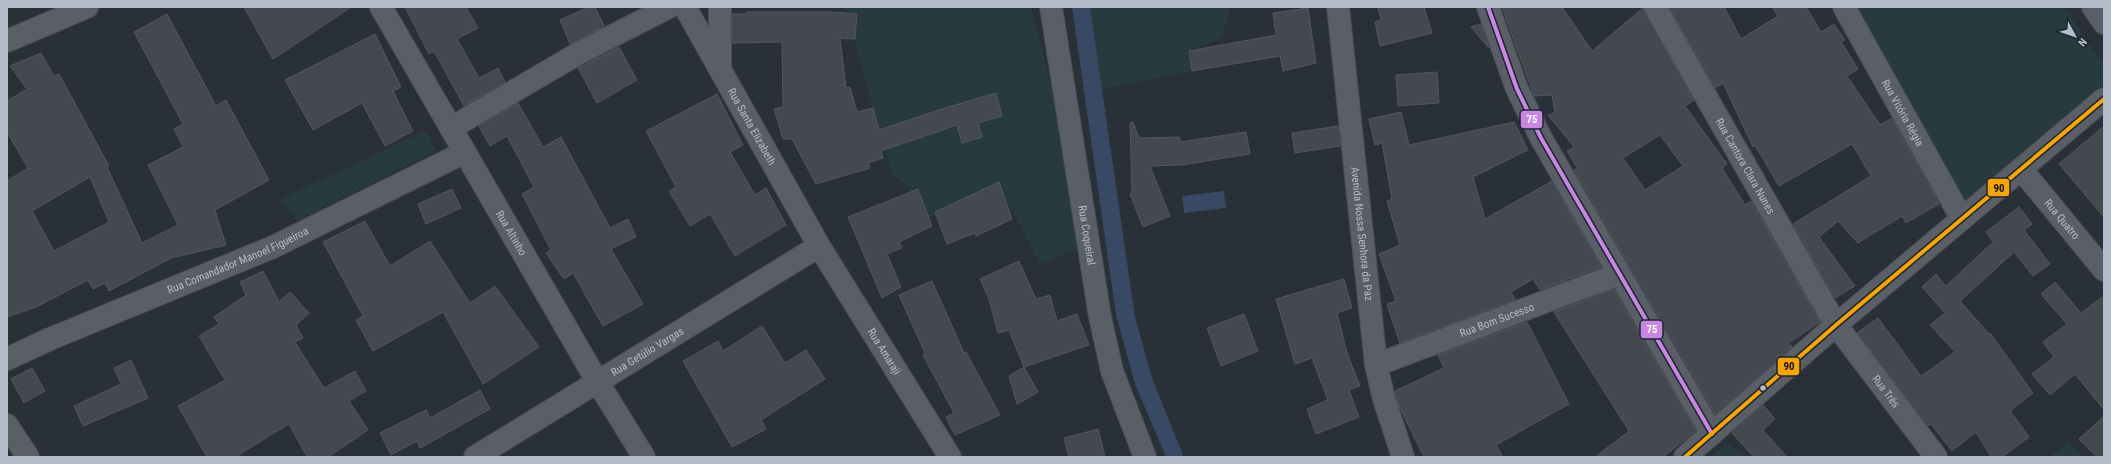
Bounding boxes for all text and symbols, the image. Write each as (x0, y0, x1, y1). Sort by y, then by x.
north arrow (2055, 16, 2095, 56)
text: N (2075, 35, 2089, 49)
street label: Rua Vitória Régia (1879, 77, 1926, 149)
street label: Rua Santa Elizabeth (725, 86, 778, 168)
line badge: 75 (1520, 110, 1543, 129)
text: 75 (1526, 113, 1538, 126)
street label: Rua Cantora Clara Nunes (1713, 116, 1777, 217)
street label: Avenida Nossa Senhora da Paz (1348, 166, 1375, 302)
line badge: 90 (1987, 178, 2010, 197)
text: 90 (1993, 182, 2005, 195)
street label: Rua Quatro (2042, 197, 2083, 243)
street label: Rua Coqueiral (1075, 204, 1098, 266)
street label: Rua Altinho (493, 208, 529, 258)
street label: Rua Comandador Manoel Figueiroa (165, 225, 311, 297)
street label: Rua Bom Sucesso (1458, 300, 1536, 340)
line badge: 75 (1640, 320, 1663, 339)
text: 75 (1646, 323, 1658, 336)
street label: Rua Getúlio Vargas (609, 325, 686, 379)
street label: Rua Amaraji (865, 326, 903, 377)
line badge: 90 (1777, 357, 1800, 376)
text: 90 (1783, 360, 1795, 373)
street label: Rua Três (1869, 373, 1902, 410)
unlabelled marker (1758, 383, 1768, 393)

